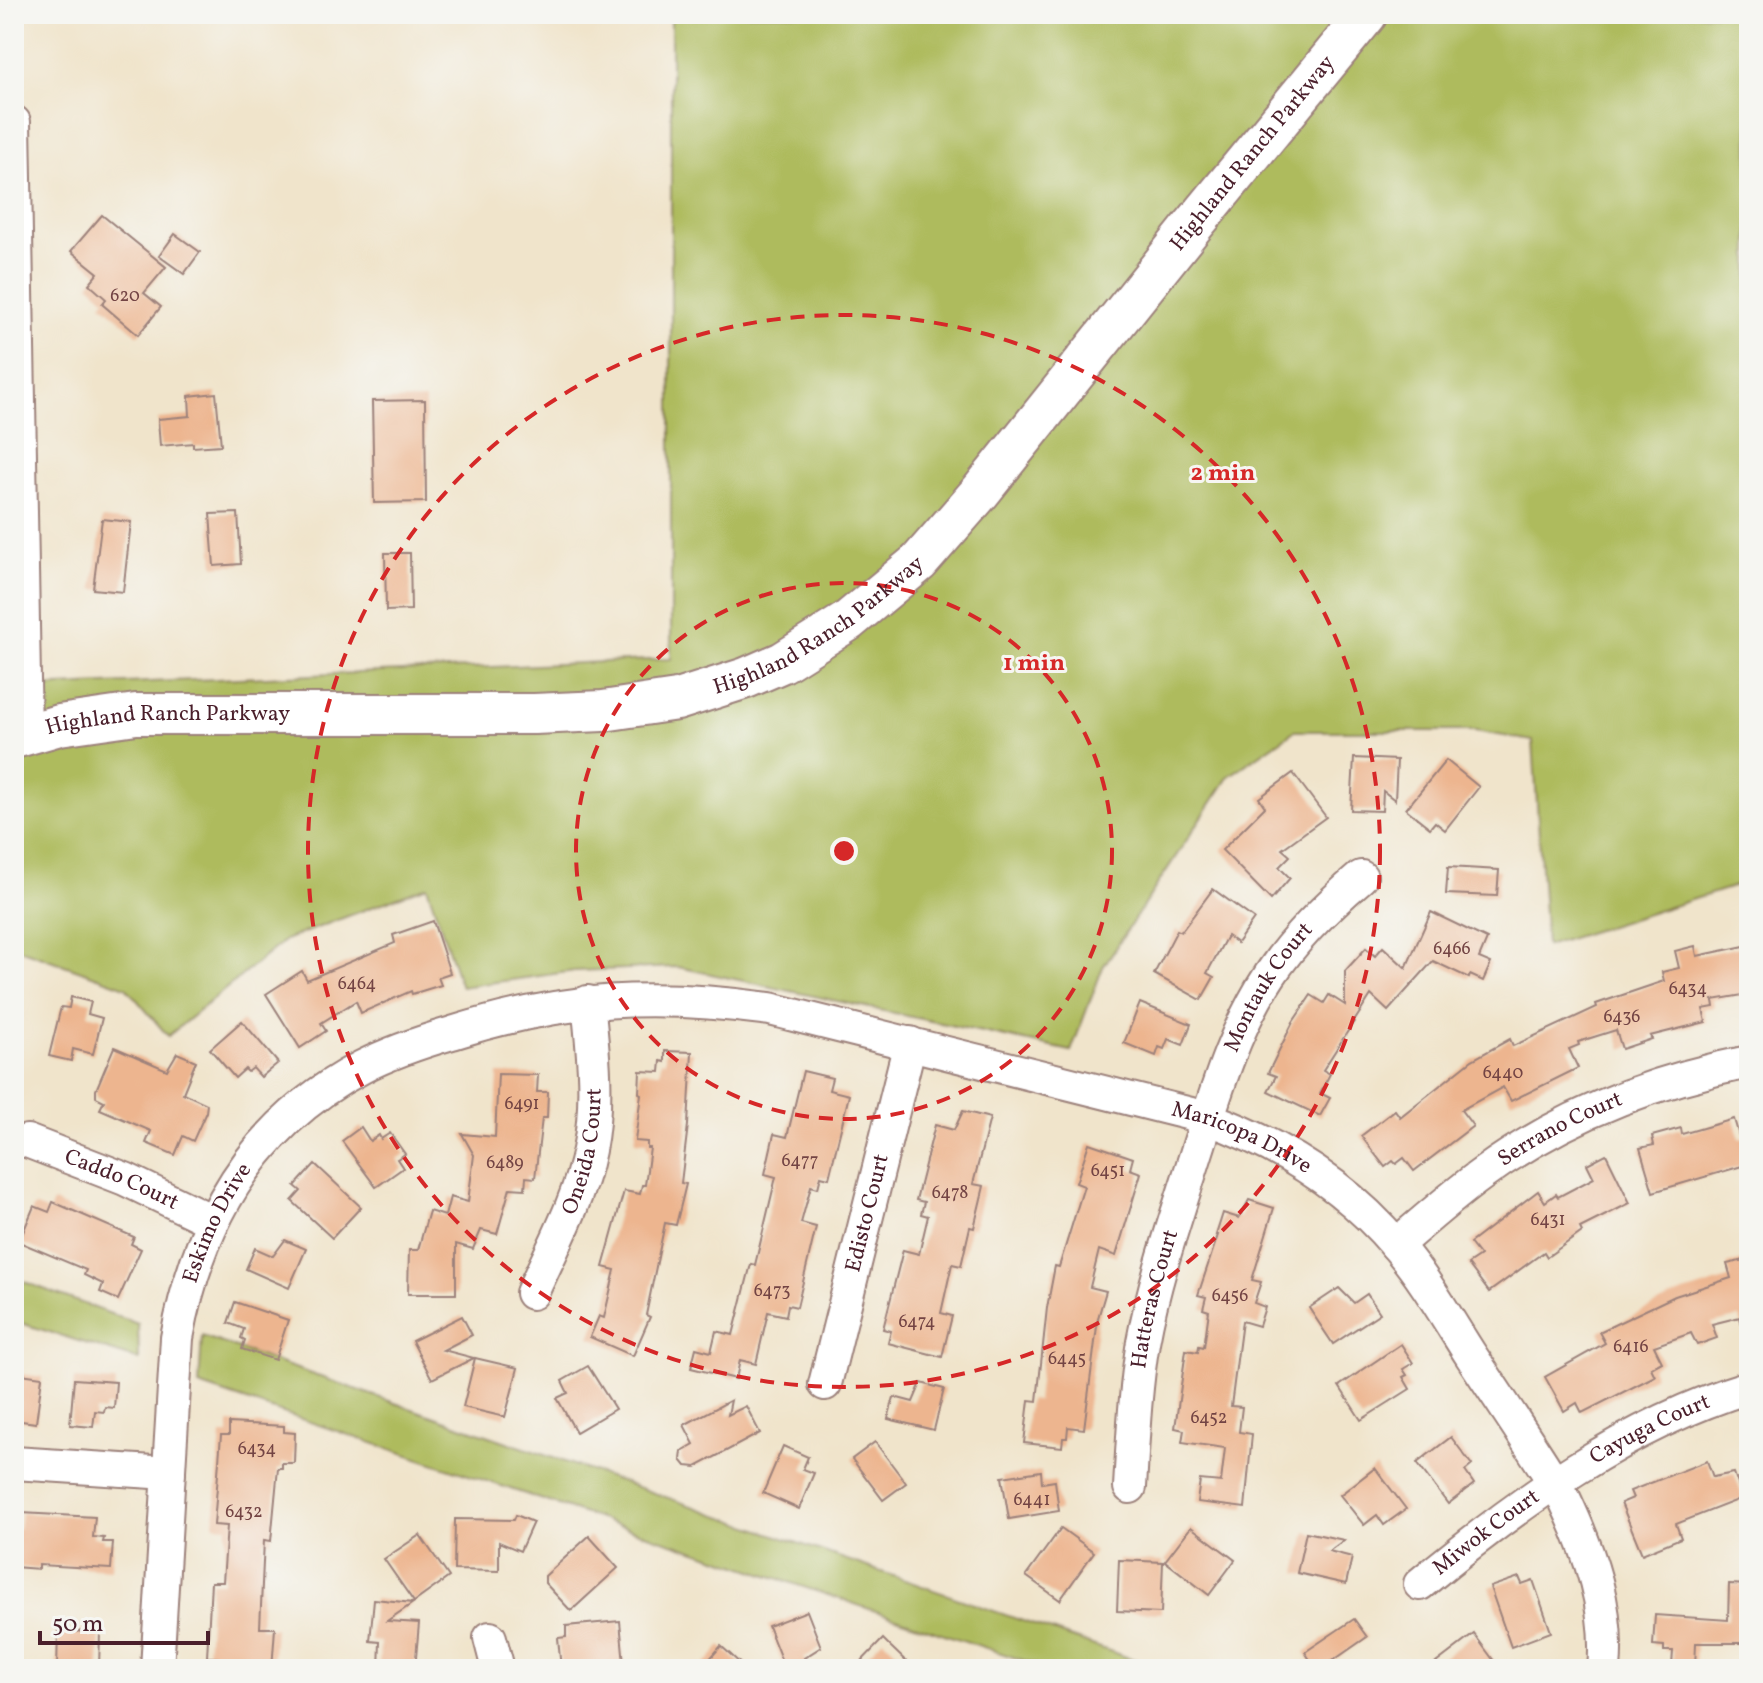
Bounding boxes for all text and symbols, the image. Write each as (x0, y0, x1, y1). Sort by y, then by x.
street label: Highland Ranch Parkway (1163, 49, 1342, 258)
house number: 620 (110, 284, 140, 309)
text: 2 min (1191, 457, 1256, 491)
street label: Highland Ranch Parkway (709, 549, 931, 703)
text: 1 min (1003, 647, 1065, 681)
street label: Highland Ranch Parkway (42, 699, 290, 744)
centre of rings (830, 837, 858, 865)
street label: Montauk Court (1217, 915, 1320, 1057)
house number: 6466 (1433, 937, 1471, 962)
house number: 6464 (338, 972, 376, 997)
house number: 6434 (1669, 977, 1707, 1002)
house number: 6436 (1604, 1005, 1640, 1030)
house number: 6440 (1483, 1061, 1523, 1086)
street label: Serrano Court (1492, 1084, 1627, 1174)
street label: Oneida Court (554, 1088, 610, 1220)
house number: 6491 (504, 1092, 540, 1117)
street label: Maricopa Drive (1168, 1094, 1318, 1182)
street label: Caddo Court (60, 1141, 184, 1218)
house number: 6477 (782, 1149, 818, 1174)
house number: 6489 (486, 1151, 524, 1176)
street label: Edisto Court (838, 1151, 897, 1276)
street label: Eskimo Drive (175, 1156, 259, 1287)
house number: 6451 (1091, 1159, 1125, 1184)
house number: 6478 (932, 1181, 968, 1206)
house number: 6431 (1531, 1208, 1565, 1233)
street label: Hatteras Court (1124, 1225, 1187, 1371)
house number: 6473 (754, 1279, 790, 1304)
house number: 6456 (1212, 1284, 1248, 1309)
house number: 6474 (899, 1310, 936, 1335)
house number: 6416 (1613, 1335, 1649, 1360)
house number: 6445 (1048, 1347, 1086, 1372)
street label: Cayuga Court (1584, 1386, 1715, 1472)
house number: 6452 (1190, 1406, 1228, 1431)
house number: 6434 (238, 1437, 276, 1462)
street label: Miwok Court (1426, 1481, 1546, 1583)
house number: 6441 (1013, 1488, 1051, 1513)
house number: 6432 (225, 1500, 263, 1525)
scale bar (40, 1595, 208, 1645)
text: 50 m (52, 1608, 104, 1642)

